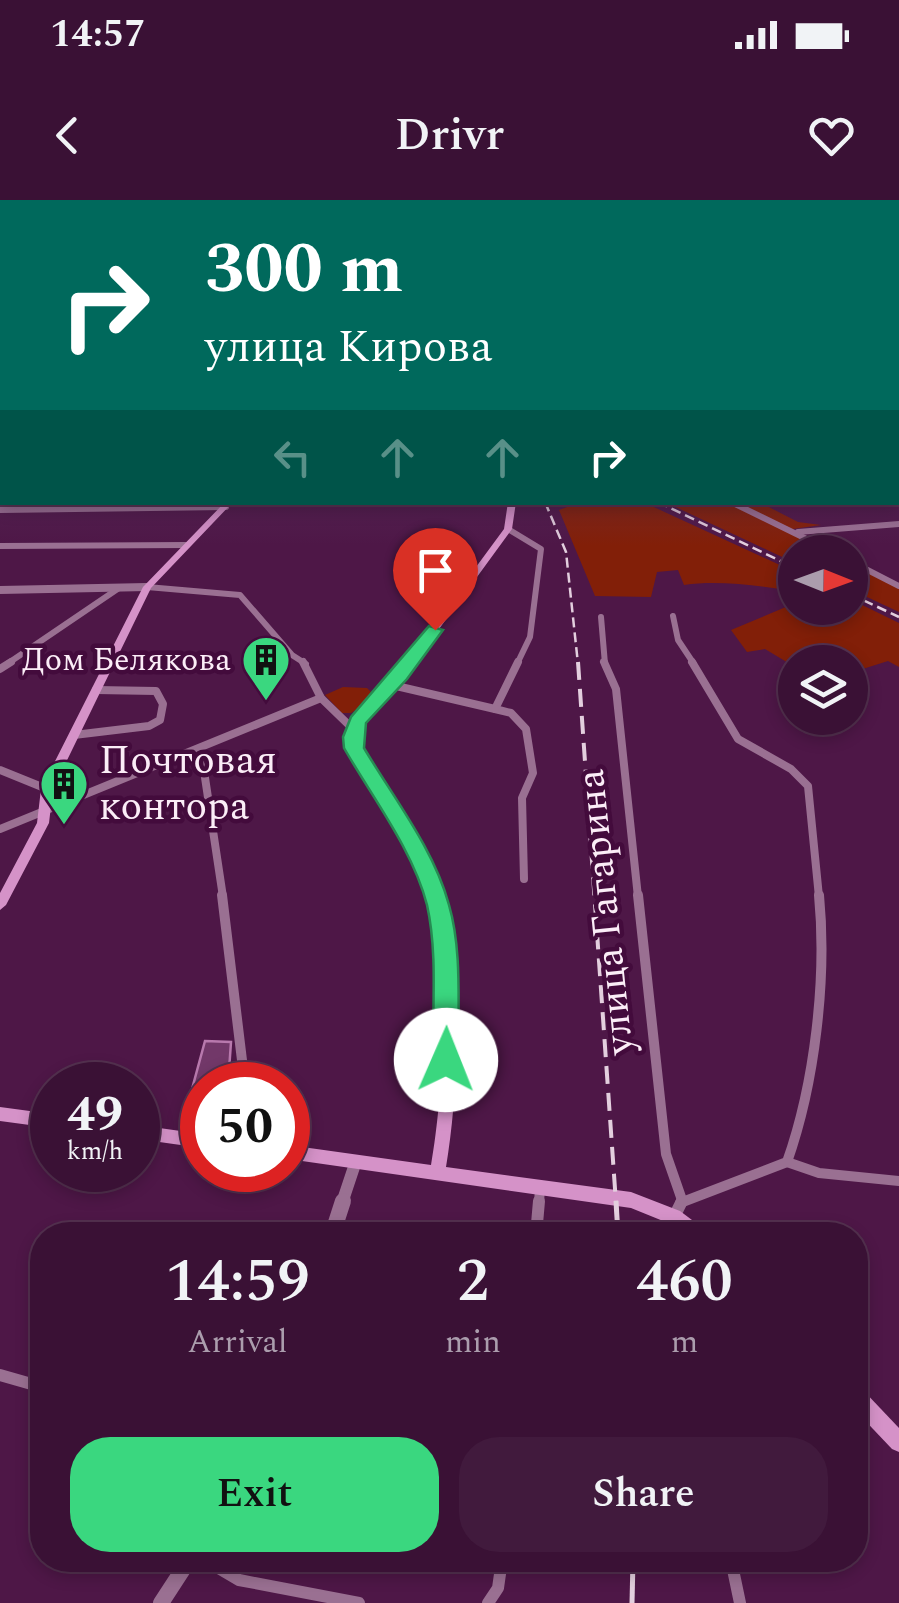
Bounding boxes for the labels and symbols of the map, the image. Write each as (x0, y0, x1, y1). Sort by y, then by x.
pin (393, 528, 478, 631)
north arrow (778, 535, 868, 625)
building icon: Дом Белякова (240, 634, 292, 702)
place label: Дом Белякова (22, 636, 231, 685)
place label: Почтовая контора (99, 731, 277, 838)
building icon: Почтовая контора (38, 758, 90, 826)
street label: улица Гагарина (561, 766, 651, 1059)
position arrow (394, 1008, 498, 1112)
speed limit sign: 50 (180, 1062, 310, 1192)

